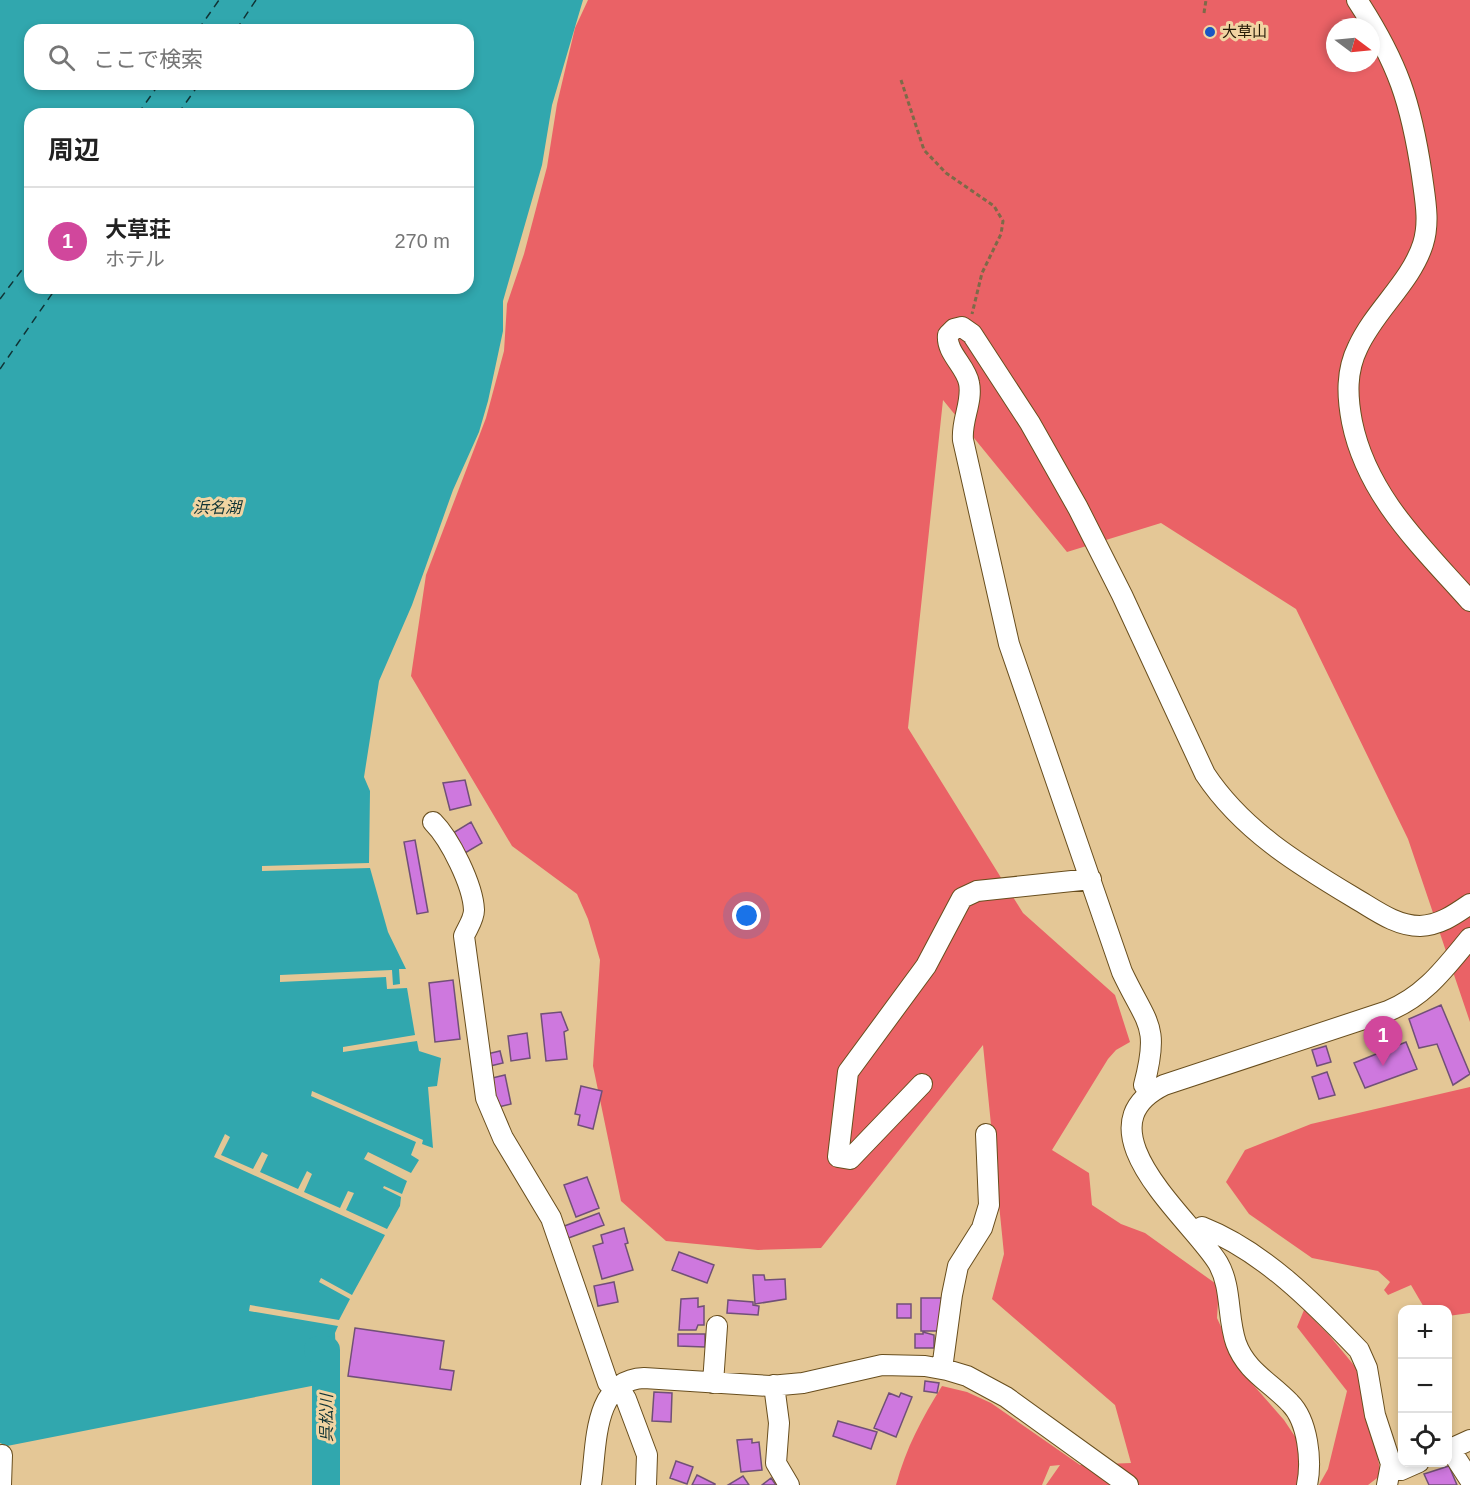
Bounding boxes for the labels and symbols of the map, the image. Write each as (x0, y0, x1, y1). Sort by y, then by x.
north arrow (1326, 18, 1380, 72)
place label: 大草山 (1222, 23, 1267, 40)
marker: 大草山 (1203, 25, 1217, 39)
water label: 浜名湖 (193, 499, 244, 516)
your location (732, 901, 761, 930)
pin: 1 (1364, 1016, 1402, 1066)
water label: 呉松川 (318, 1392, 335, 1442)

